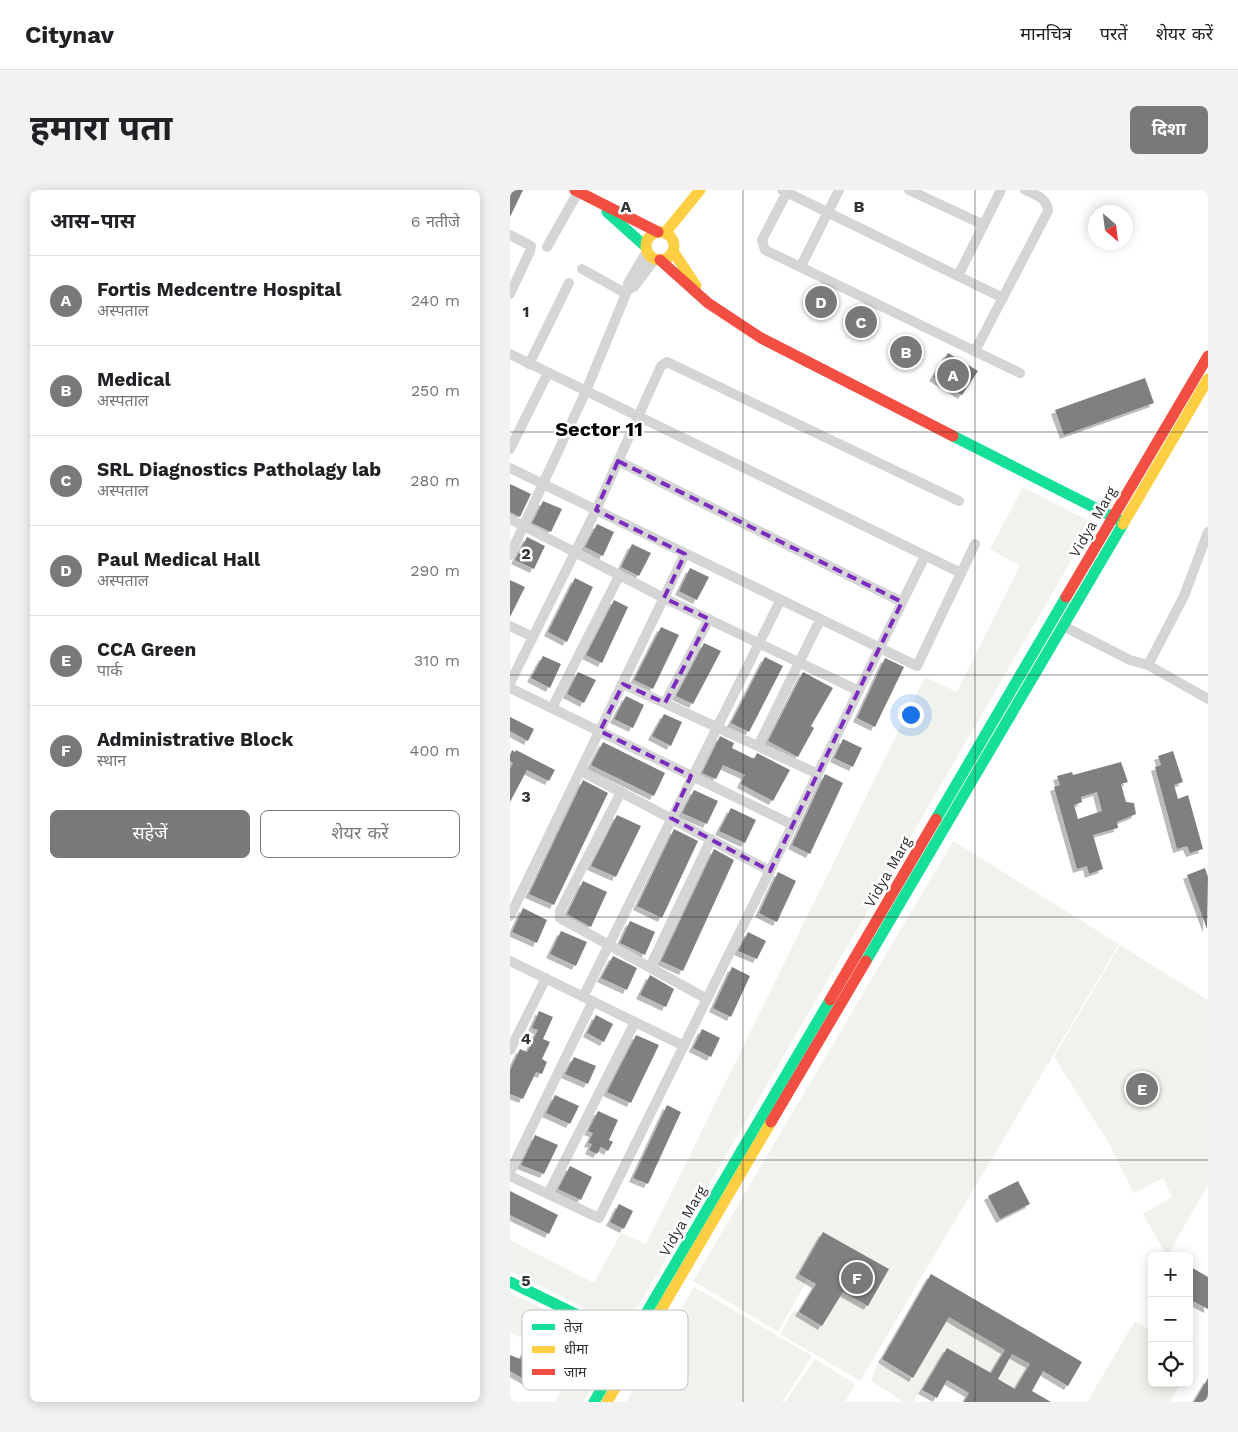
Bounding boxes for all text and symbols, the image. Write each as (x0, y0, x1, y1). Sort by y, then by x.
text: Citynav (25, 21, 114, 49)
text: मानचित्र (1020, 23, 1072, 44)
text: परतें (1100, 23, 1128, 44)
text: शेयर करें (1156, 23, 1213, 44)
button: दिशा (1130, 106, 1208, 154)
text: हमारा पता (30, 107, 172, 149)
text: A (621, 197, 632, 216)
text: B (854, 197, 865, 216)
north arrow (1088, 205, 1133, 250)
text: आस-पास (50, 208, 135, 233)
text: 6 नतीजे (411, 212, 460, 231)
text: Fortis Medcentre Hospital (97, 278, 342, 301)
pin: D (805, 283, 837, 321)
text: A (61, 291, 71, 310)
text: 240 m (411, 291, 460, 310)
text: अस्पताल (97, 301, 149, 320)
text: 1 (523, 302, 529, 321)
pin: C (845, 303, 877, 341)
pin: B (890, 333, 922, 371)
pin: A (937, 356, 969, 394)
text: Medical (97, 368, 171, 391)
text: B (61, 381, 71, 400)
text: 250 m (411, 381, 460, 400)
text: अस्पताल (97, 391, 149, 410)
district label: Sector 11 (555, 417, 643, 441)
text: SRL Diagnostics Patholagy lab (97, 458, 381, 481)
text: C (61, 471, 71, 490)
text: 280 m (410, 471, 460, 490)
text: अस्पताल (97, 481, 149, 500)
street label: Vidya Marg (1065, 483, 1121, 561)
text: 2 (521, 544, 531, 563)
text: Paul Medical Hall (97, 548, 260, 571)
text: D (60, 561, 72, 580)
text: 290 m (410, 561, 460, 580)
text: अस्पताल (97, 571, 149, 590)
text: CCA Green (97, 638, 196, 661)
text: E (61, 651, 71, 670)
text: 310 m (414, 651, 460, 670)
text: पार्क (97, 661, 123, 680)
your location (898, 702, 924, 728)
text: Administrative Block (97, 728, 293, 751)
text: F (61, 741, 71, 760)
text: 400 m (410, 741, 460, 760)
text: स्थान (97, 751, 126, 770)
text: 3 (521, 787, 531, 806)
button: सहेजें (50, 810, 250, 858)
button: शेयर करें (260, 810, 460, 858)
street label: Vidya Marg (860, 833, 916, 911)
text: 4 (521, 1029, 531, 1048)
pin: E (1126, 1070, 1158, 1108)
street label: Vidya Marg (655, 1182, 711, 1260)
map controls (1148, 1252, 1193, 1387)
button: + (1148, 1252, 1193, 1297)
pin: F (841, 1259, 873, 1297)
text: 5 (521, 1271, 531, 1290)
button: − (1148, 1297, 1193, 1342)
legend (522, 1310, 688, 1390)
text: तेज़ (564, 1318, 583, 1335)
text: धीमा (564, 1341, 589, 1357)
button: locate (1148, 1342, 1193, 1387)
text: जाम (564, 1364, 587, 1380)

